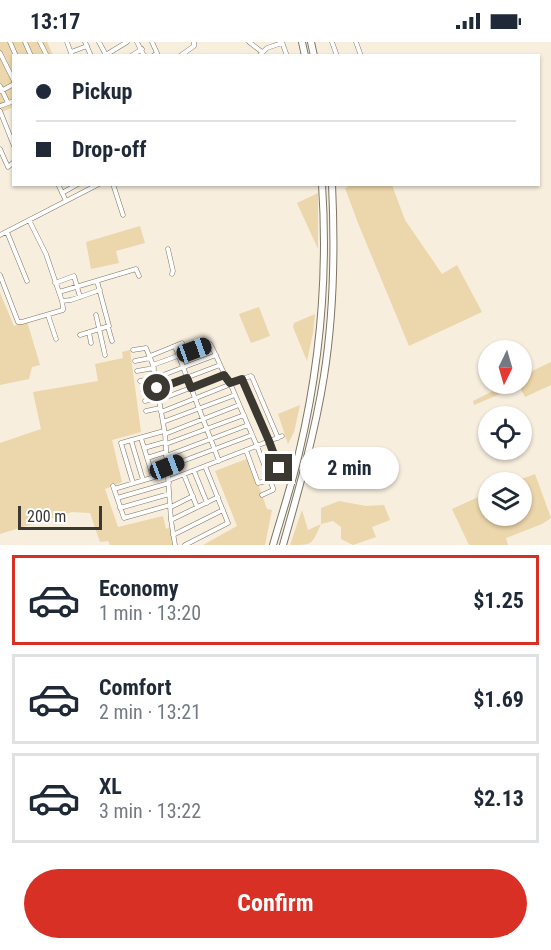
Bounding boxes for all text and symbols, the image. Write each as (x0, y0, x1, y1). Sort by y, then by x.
text: 13:17 (30, 9, 81, 34)
text: Pickup (72, 79, 132, 104)
text: Drop-off (72, 137, 146, 162)
car (174, 335, 214, 365)
north arrow (478, 340, 532, 394)
map controls (478, 340, 532, 526)
route start (143, 374, 170, 401)
button: locate (478, 406, 532, 460)
callout: 2 min (300, 447, 399, 489)
car (147, 452, 187, 482)
route end (265, 454, 292, 481)
text: 2 min (327, 456, 372, 480)
button: layers (478, 472, 532, 526)
scale bar (18, 503, 102, 531)
text: 200 m (27, 507, 66, 526)
icon: car (27, 573, 81, 627)
text: Economy (99, 576, 179, 601)
text: $1.25 (473, 588, 524, 613)
text: 1 min · 13:20 (99, 601, 201, 625)
icon: car (27, 672, 81, 726)
text: Comfort (99, 675, 172, 700)
text: $1.69 (473, 687, 524, 712)
text: 2 min · 13:21 (99, 700, 201, 724)
icon: car (27, 771, 81, 825)
text: XL (99, 774, 122, 799)
text: $2.13 (473, 786, 524, 811)
text: 3 min · 13:22 (99, 799, 201, 823)
button: Confirm (24, 869, 527, 938)

